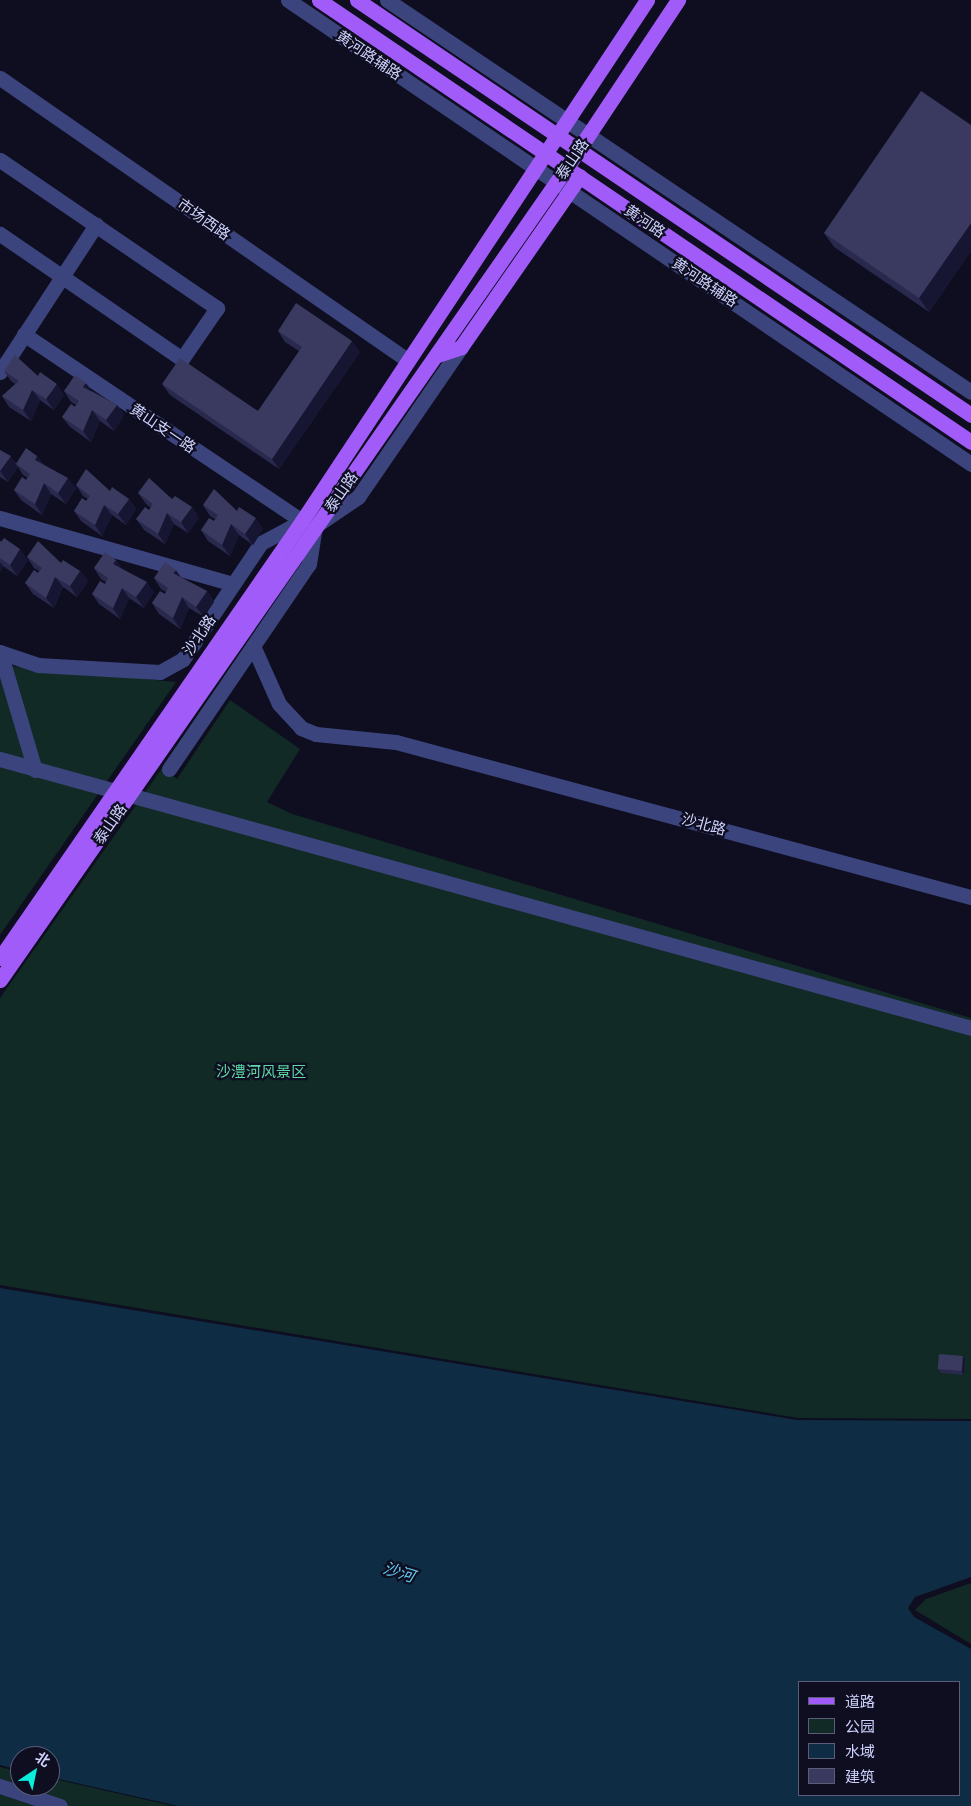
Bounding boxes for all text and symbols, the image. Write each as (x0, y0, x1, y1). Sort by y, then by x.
street label: 黄河路辅路 (333, 27, 405, 83)
street label: 泰山路 (552, 135, 592, 183)
street label: 市场西路 (174, 194, 234, 244)
street label: 黄河路 (621, 201, 669, 241)
street label: 黄河路辅路 (669, 254, 741, 310)
street label: 黄山支一路 (127, 400, 199, 456)
street label: 泰山路 (321, 468, 361, 516)
street label: 沙北路 (179, 611, 219, 659)
street label: 泰山路 (90, 800, 130, 848)
street label: 沙北路 (680, 809, 728, 839)
park label: 沙澧河风景区 (216, 1063, 306, 1081)
water label: 沙河 (381, 1558, 417, 1586)
legend (798, 1681, 961, 1796)
text: 道路 (845, 1692, 875, 1711)
text: 公园 (845, 1717, 875, 1736)
text: 水域 (845, 1742, 875, 1761)
north arrow (10, 1746, 60, 1796)
text: 北 (32, 1748, 54, 1771)
text: 建筑 (845, 1767, 875, 1786)

